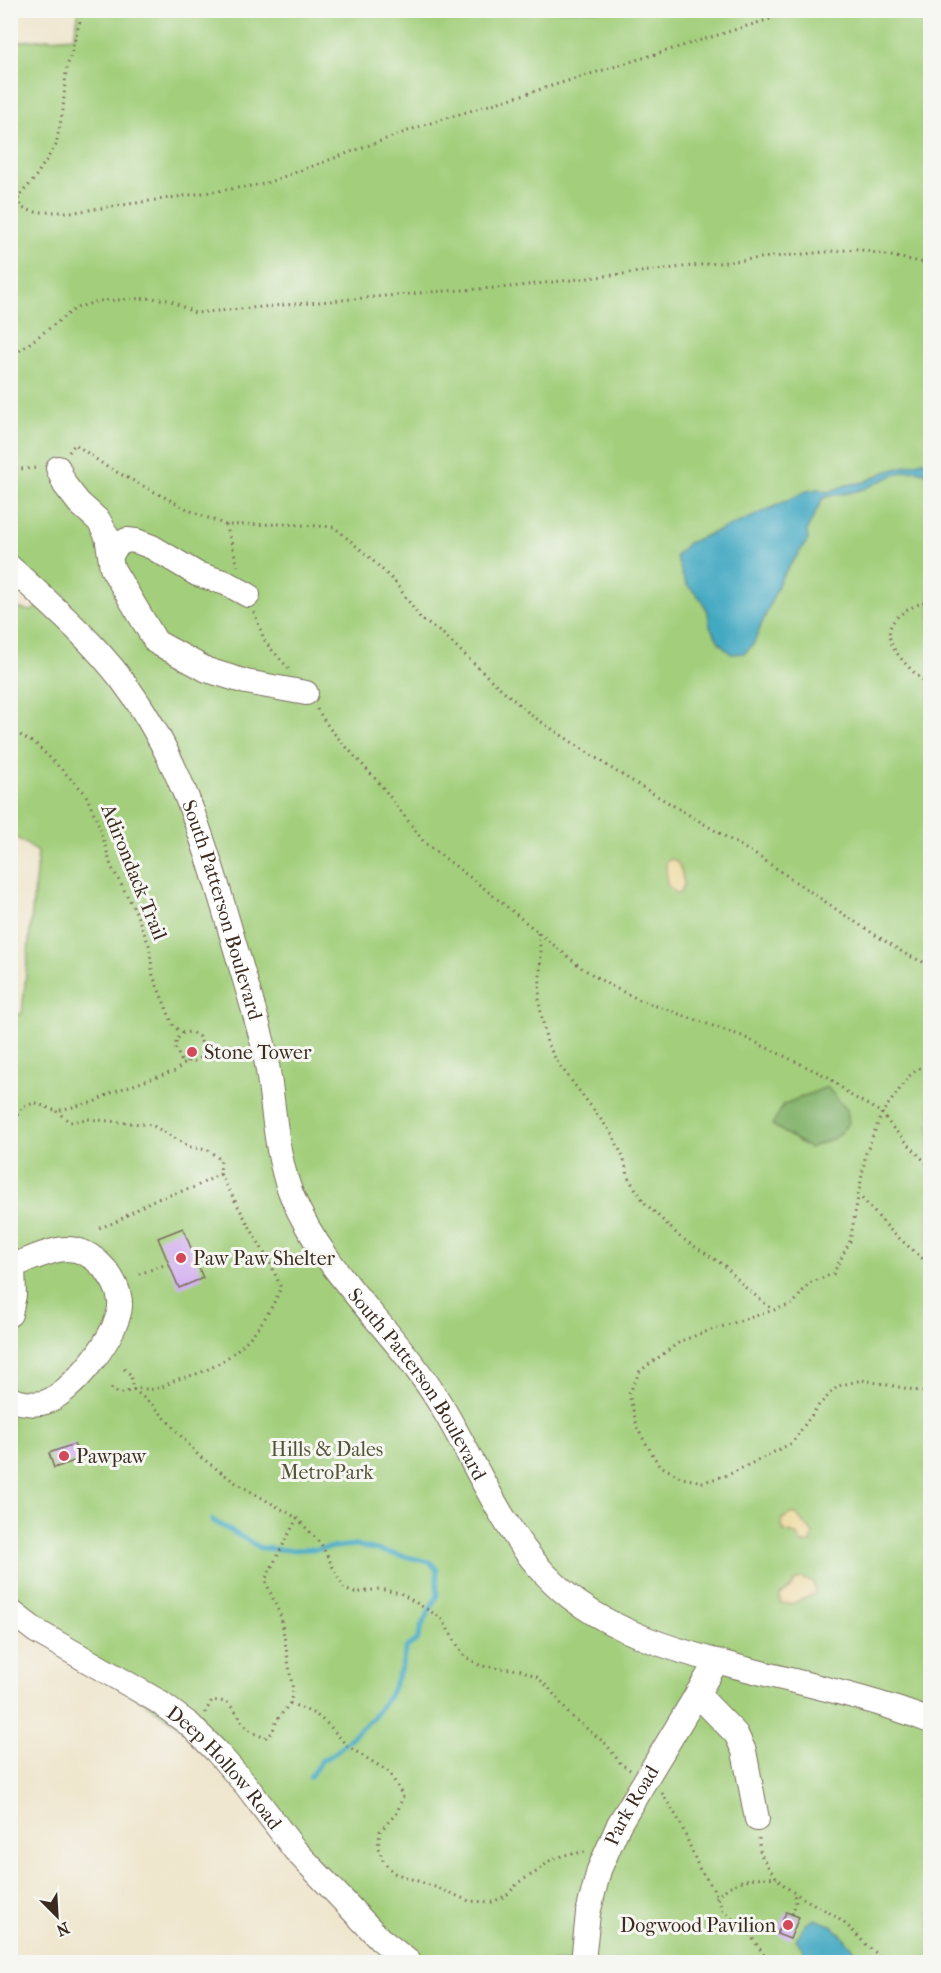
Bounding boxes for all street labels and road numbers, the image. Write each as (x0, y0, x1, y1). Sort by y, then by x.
street label: South Patterson Boulevard (177, 797, 268, 1024)
street label: Adirondack Trail (96, 800, 172, 944)
street label: South Patterson Boulevard (343, 1283, 492, 1485)
street label: Deep Hollow Road (163, 1701, 288, 1835)
street label: Park Road (600, 1760, 664, 1849)

